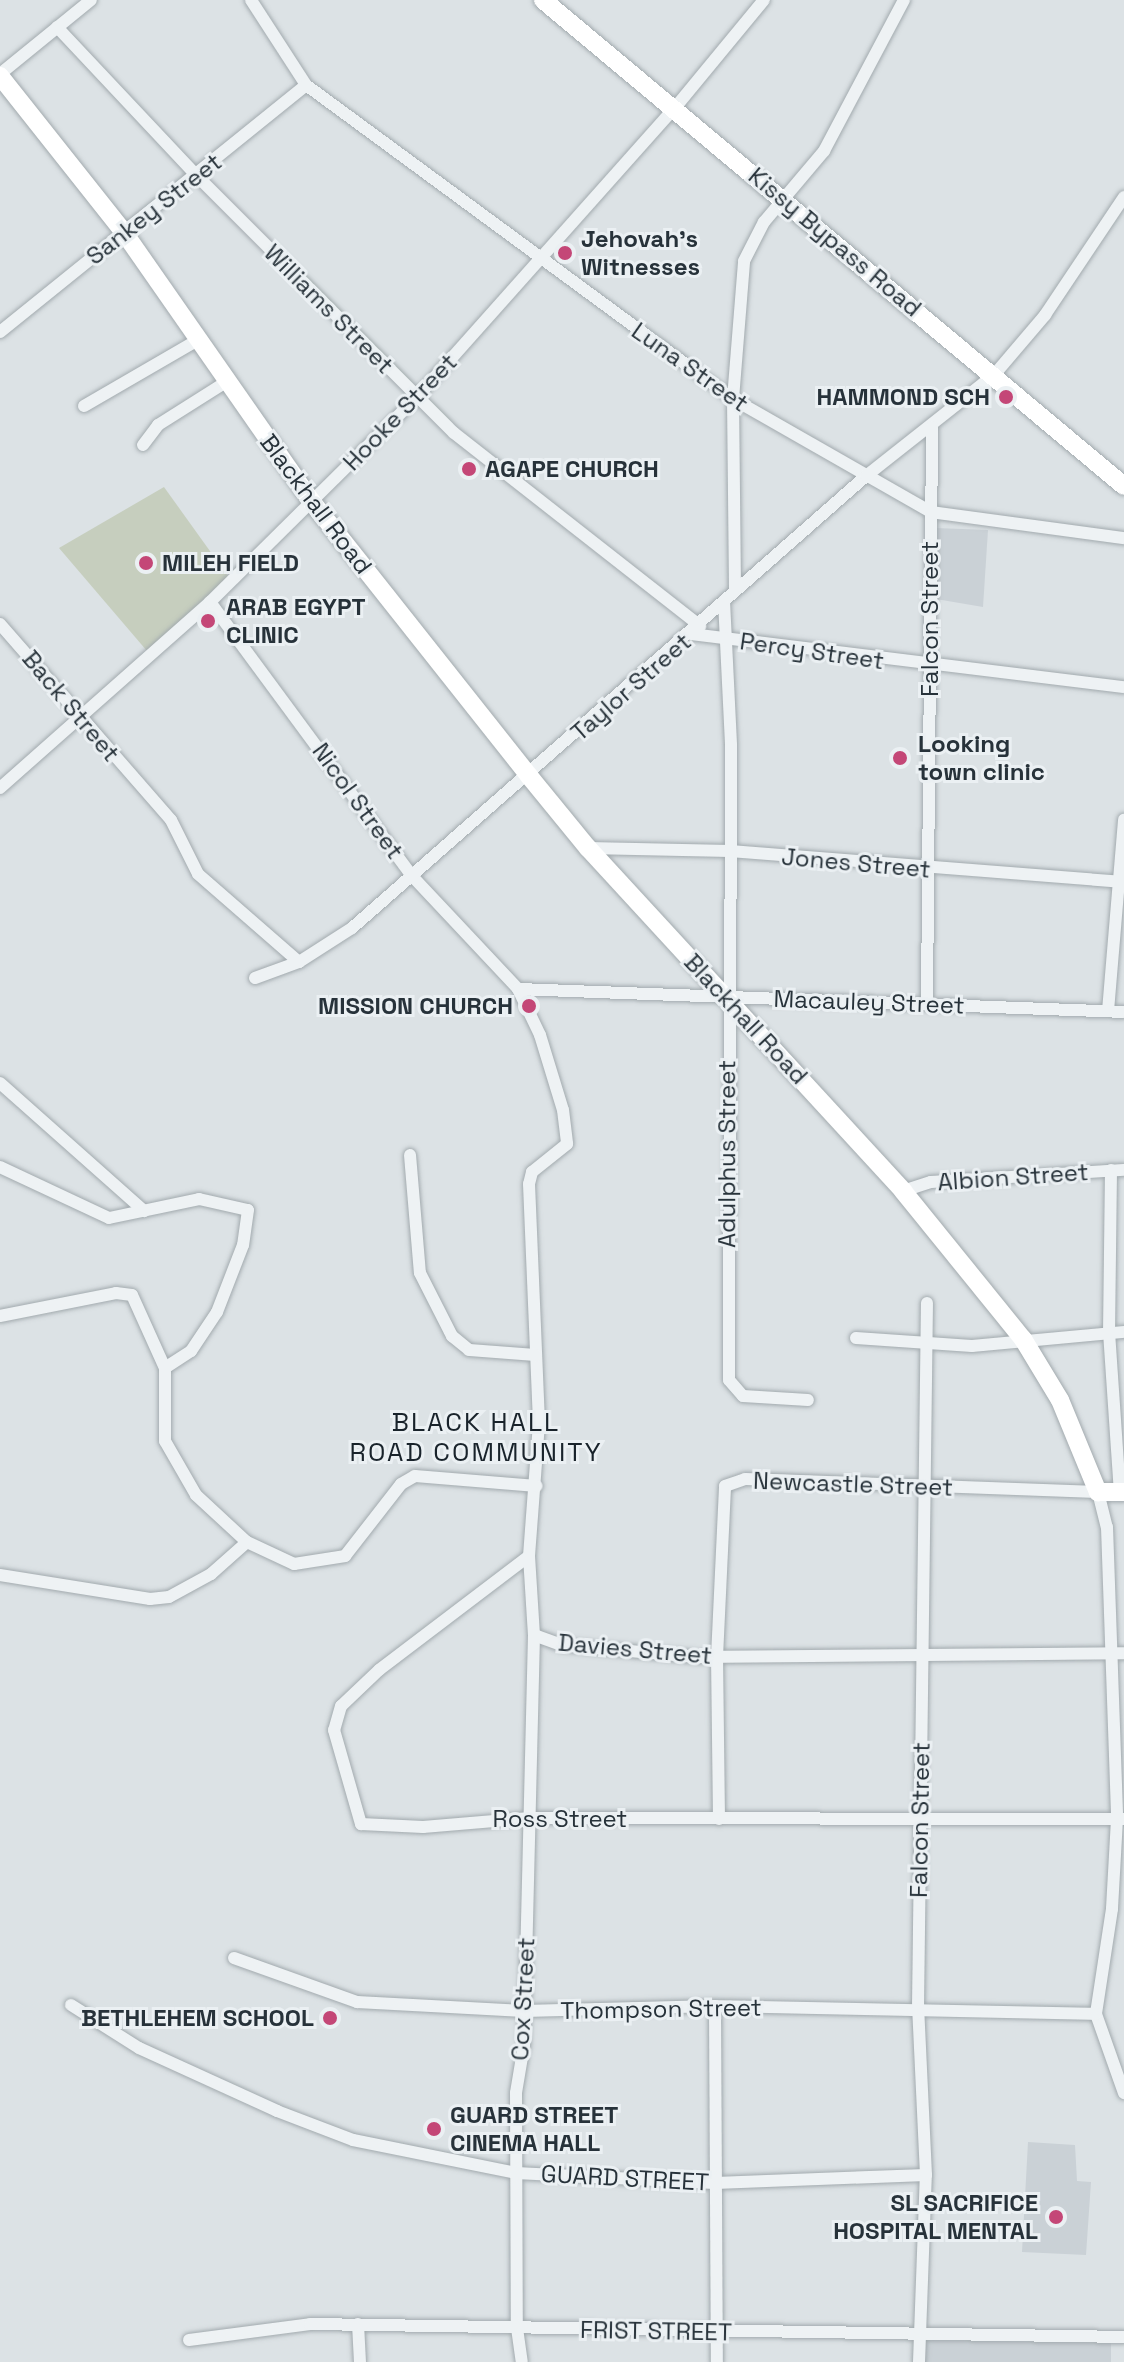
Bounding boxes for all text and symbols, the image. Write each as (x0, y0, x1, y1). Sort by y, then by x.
street label: Sankey Street (81, 147, 227, 271)
street label: Kissy Bypass Road (743, 161, 927, 323)
place label: Jehovah’s Witnesses (581, 225, 700, 281)
street label: Williams Street (258, 238, 400, 380)
marker: Jehovah’s Witnesses (556, 244, 574, 262)
street label: Luna Street (626, 316, 754, 418)
street label: Hooke Street (337, 348, 463, 476)
place label: HAMMOND SCH (817, 383, 990, 411)
marker: HAMMOND SCH (997, 388, 1015, 406)
street label: Blackhall Road (254, 428, 378, 580)
place label: AGAPE CHURCH (485, 455, 659, 483)
marker: AGAPE CHURCH (460, 460, 478, 478)
street label: Falcon Street (916, 541, 944, 697)
place label: MILEH FIELD (162, 549, 299, 577)
marker: MILEH FIELD (137, 554, 155, 572)
place label: ARAB EGYPT CLINIC (226, 593, 366, 649)
marker: ARAB EGYPT CLINIC (197, 610, 219, 632)
street label: Taylor Street (565, 627, 697, 747)
street label: Percy Street (738, 627, 886, 675)
street label: Back Street (16, 645, 126, 767)
place label: Looking town clinic (918, 730, 1045, 786)
street label: Nicol Street (306, 737, 410, 865)
marker: Looking town clinic (889, 747, 911, 769)
street label: Jones Street (780, 842, 932, 884)
street label: Blackhall Road (678, 948, 814, 1090)
street label: Macauley Street (773, 984, 965, 1020)
place label: MISSION CHURCH (318, 992, 513, 1020)
marker: MISSION CHURCH (520, 997, 538, 1015)
street label: Adulphus Street (713, 1060, 741, 1248)
street label: Albion Street (936, 1157, 1090, 1197)
district label: BLACK HALL ROAD COMMUNITY (350, 1407, 602, 1468)
street label: Newcastle Street (753, 1466, 953, 1502)
street label: Davies Street (557, 1628, 713, 1670)
street label: Falcon Street (904, 1742, 936, 1898)
street label: Ross Street (493, 1805, 627, 1833)
street label: Cox Street (505, 1937, 541, 2061)
street label: Thompson Street (560, 1993, 762, 2025)
place label: BETHLEHEM SCHOOL (81, 2004, 314, 2032)
marker: BETHLEHEM SCHOOL (321, 2009, 339, 2027)
place label: GUARD STREET CINEMA HALL (450, 2101, 618, 2157)
marker: GUARD STREET CINEMA HALL (425, 2120, 443, 2138)
street label: GUARD STREET (540, 2159, 710, 2197)
place label: SL SACRIFICE HOSPITAL MENTAL (832, 2189, 1038, 2245)
marker: SL SACRIFICE HOSPITAL MENTAL (1045, 2206, 1067, 2228)
street label: FRIST STREET (579, 2315, 733, 2347)

